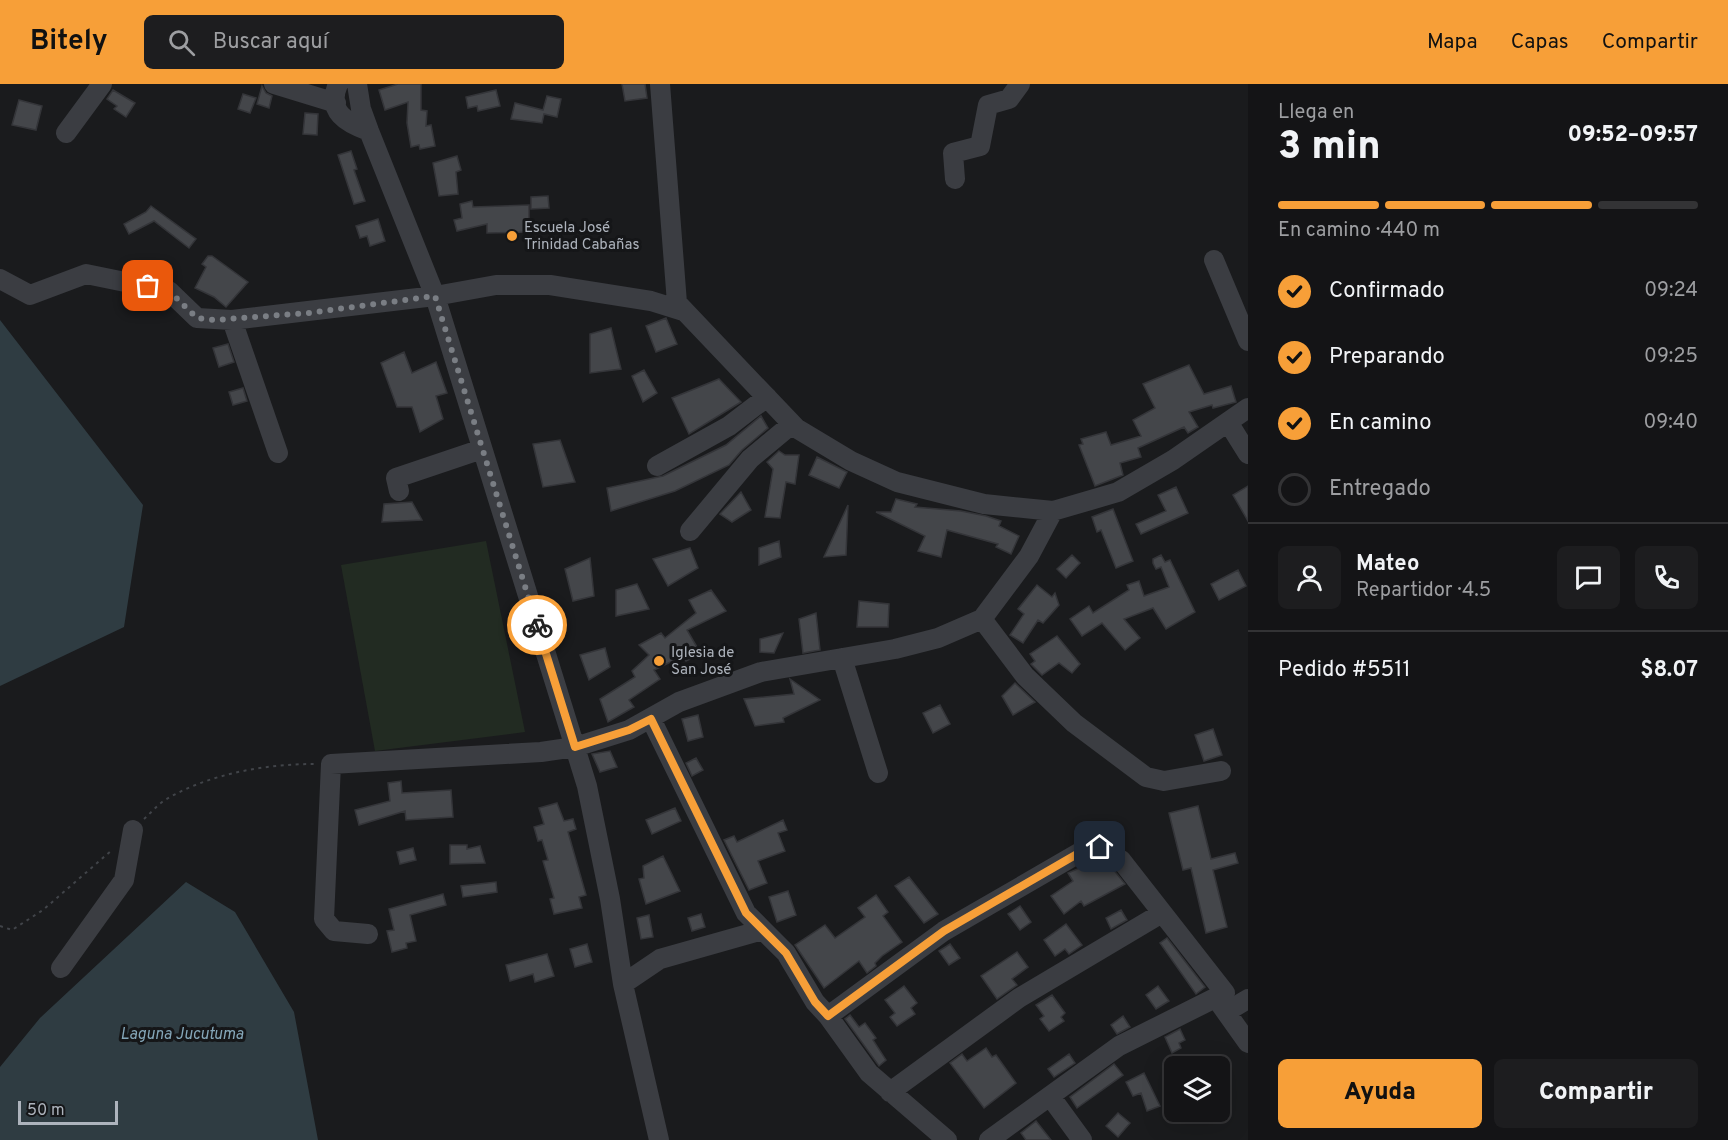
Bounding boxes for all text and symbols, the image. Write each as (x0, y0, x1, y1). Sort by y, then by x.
search box (144, 15, 564, 69)
text: Bitely (30, 24, 108, 60)
icon: search (165, 26, 198, 59)
text: Buscar aquí (213, 29, 328, 56)
text: Mapa (1427, 29, 1478, 56)
text: Capas (1511, 29, 1569, 56)
text: Compartir (1602, 29, 1698, 56)
text: Llega en (1278, 100, 1354, 126)
text: 09:52–09:57 (1567, 122, 1698, 149)
text: 3 min (1278, 124, 1381, 173)
text: En camino · 440 m (1278, 218, 1440, 244)
place label: Escuela José Trinidad Cabañas (524, 219, 639, 255)
marker: Escuela José Trinidad Cabañas (505, 229, 519, 243)
pin (122, 260, 173, 311)
icon: bag (131, 269, 164, 302)
icon: check (1278, 275, 1311, 308)
text: Confirmado (1329, 278, 1445, 305)
text: 09:24 (1644, 278, 1698, 304)
icon: check (1278, 341, 1311, 374)
text: Preparando (1329, 344, 1445, 371)
text: 09:25 (1644, 344, 1698, 370)
icon: check (1278, 407, 1311, 440)
text: En camino (1329, 410, 1431, 437)
text: 09:40 (1643, 410, 1698, 436)
text: Entregado (1329, 476, 1431, 503)
button: person (1278, 546, 1341, 609)
button: chat (1557, 546, 1620, 609)
button: phone (1635, 546, 1698, 609)
text: Mateo (1356, 551, 1419, 578)
text: Repartidor · 4.5 (1356, 578, 1491, 604)
courier (507, 595, 567, 655)
icon: bike (521, 609, 554, 642)
place label: Iglesia de San José (671, 644, 734, 680)
marker: Iglesia de San José (652, 654, 666, 668)
text: Pedido #5511 (1278, 657, 1411, 684)
text: $8.07 (1640, 657, 1698, 684)
pin (1074, 821, 1125, 872)
icon: home (1083, 830, 1116, 863)
water label: Laguna Jucutuma (120, 1025, 244, 1045)
map controls (1164, 1056, 1230, 1122)
button: layers (1164, 1056, 1230, 1122)
button: Ayuda (1278, 1059, 1482, 1128)
button: Compartir (1494, 1059, 1698, 1128)
scale bar (18, 1098, 118, 1126)
text: 50 m (27, 1101, 65, 1121)

